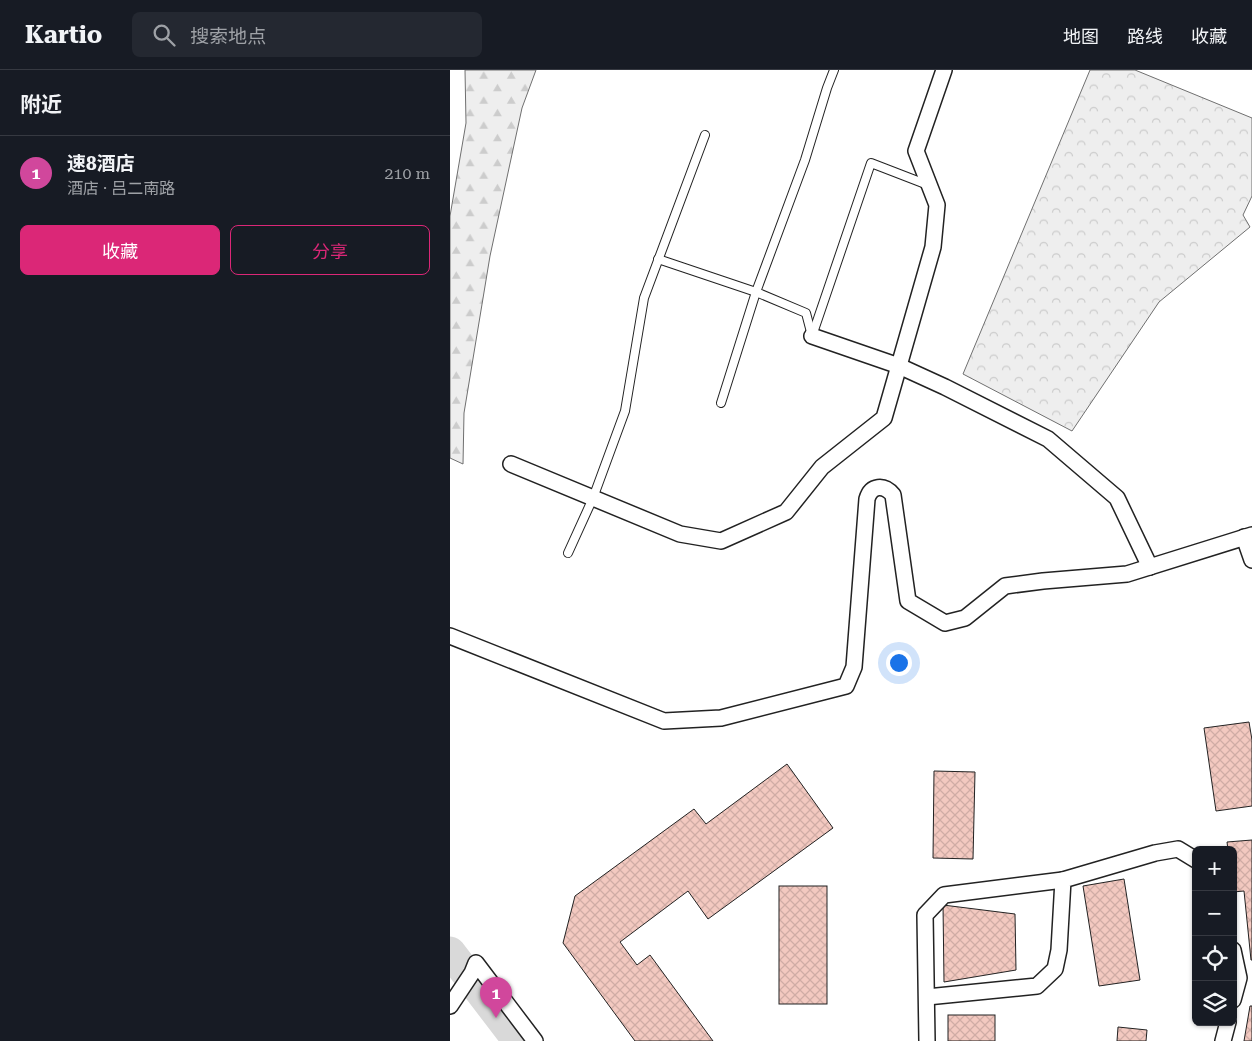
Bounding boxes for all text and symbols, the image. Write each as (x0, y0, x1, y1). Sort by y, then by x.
search box (132, 12, 482, 57)
text: Kartio (25, 21, 102, 49)
icon: search (150, 21, 178, 49)
text: 搜索地点 (190, 25, 266, 48)
text: 地图 (1063, 26, 1099, 47)
text: 路线 (1127, 26, 1163, 47)
text: 收藏 (1191, 26, 1227, 47)
text: 附近 (20, 93, 62, 117)
text: 速8酒店 (67, 152, 135, 175)
text: 1 (32, 164, 40, 183)
text: 210 m (384, 164, 430, 183)
text: 酒店 · 吕二南路 (67, 179, 175, 198)
button: 收藏 (20, 225, 220, 275)
button: 分享 (230, 225, 430, 275)
your location (886, 650, 912, 676)
map controls (1192, 846, 1237, 1026)
button: + (1192, 846, 1237, 891)
button: − (1192, 891, 1237, 936)
button: locate (1192, 936, 1237, 981)
pin: 1 (480, 977, 512, 1018)
button: layers (1192, 981, 1237, 1026)

